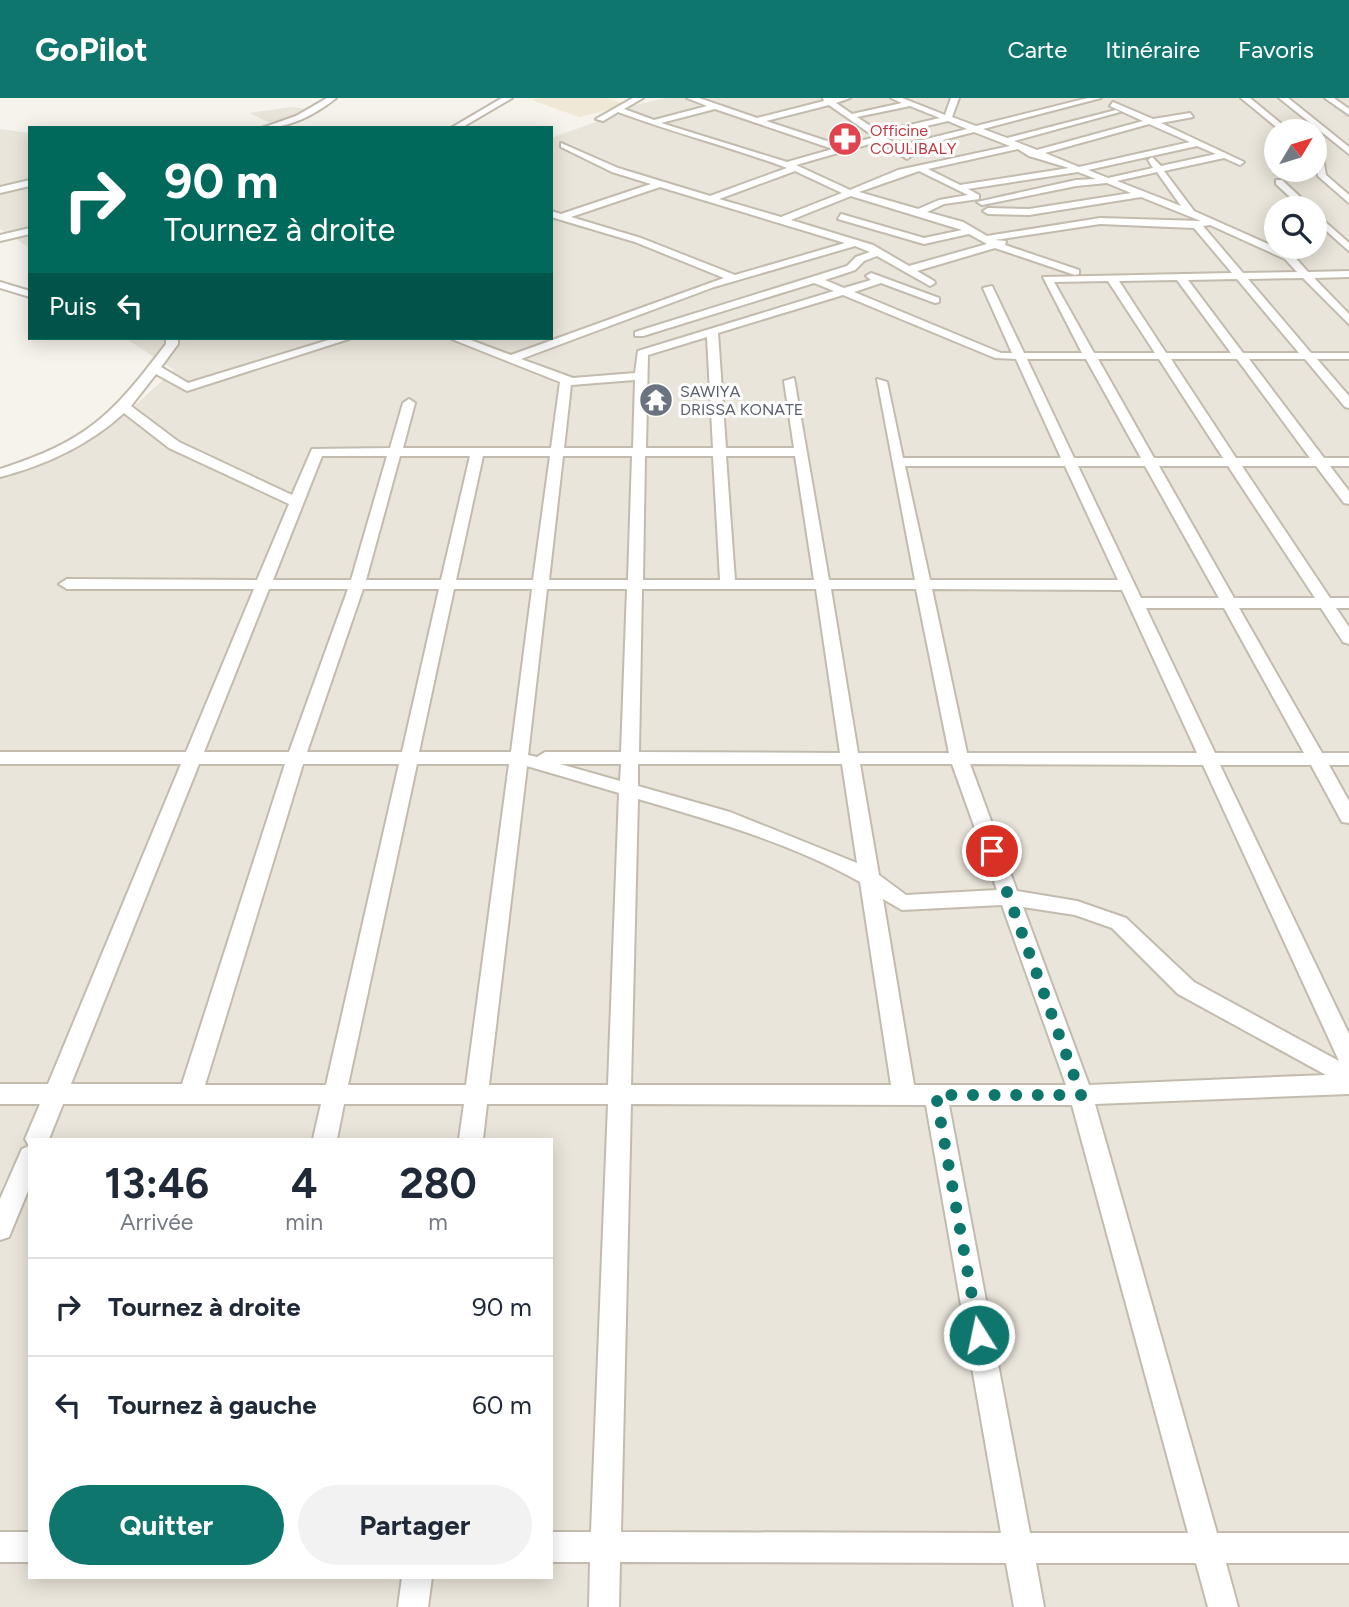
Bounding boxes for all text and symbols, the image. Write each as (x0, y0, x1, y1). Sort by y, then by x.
text: GoPilot (35, 30, 148, 69)
text: Carte (1007, 35, 1067, 64)
text: Itinéraire (1105, 35, 1200, 64)
text: Favoris (1238, 35, 1314, 64)
north arrow (1264, 119, 1326, 182)
map controls (1264, 119, 1327, 259)
pharmacy icon: Officine COULIBALY (826, 120, 864, 158)
place label: Officine COULIBALY (870, 121, 957, 158)
text: 90 m (164, 151, 279, 210)
icon: right (49, 154, 140, 245)
button: search (1264, 196, 1327, 259)
text: Tournez à droite (164, 211, 395, 249)
icon: left (111, 287, 149, 325)
text: Puis (49, 290, 97, 322)
temple icon: SAWIYA DRISSA KONATE (637, 381, 675, 419)
place label: SAWIYA DRISSA KONATE (680, 382, 803, 419)
pin (962, 821, 1022, 881)
icon: arrive (973, 832, 1011, 870)
text: 13:46 (104, 1158, 209, 1209)
text: 4 (291, 1158, 318, 1209)
text: 280 (399, 1158, 477, 1209)
text: Arrivée (120, 1208, 193, 1236)
text: min (285, 1208, 323, 1236)
text: m (428, 1208, 448, 1236)
icon: right (49, 1288, 87, 1326)
text: Tournez à droite (108, 1291, 301, 1323)
text: 90 m (472, 1291, 532, 1323)
position arrow (942, 1298, 1016, 1372)
icon: left (49, 1386, 87, 1424)
text: Tournez à gauche (108, 1389, 317, 1421)
text: 60 m (472, 1389, 532, 1421)
button: Quitter (49, 1485, 284, 1565)
button: Partager (298, 1485, 532, 1565)

